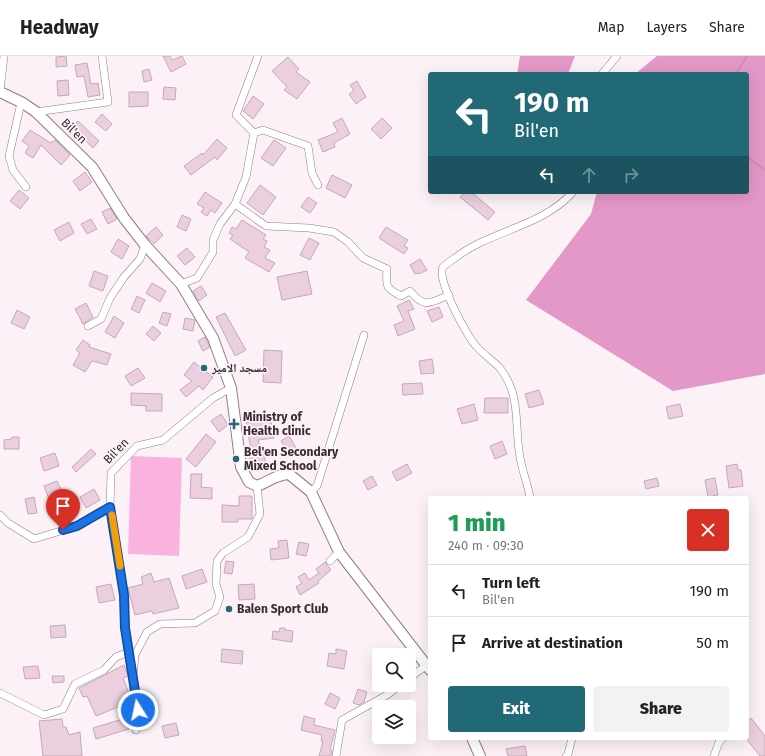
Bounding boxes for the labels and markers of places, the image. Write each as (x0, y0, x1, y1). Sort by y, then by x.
place label: مسجد الامير (211, 361, 268, 375)
marker: مسجد الامير (199, 363, 209, 373)
place label: Ministry of Health clinic (243, 410, 311, 438)
marker: Ministry of Health clinic (228, 418, 240, 430)
place label: Bel'en Secondary Mixed School (244, 445, 339, 473)
marker: Bel'en Secondary Mixed School (231, 454, 241, 464)
pin (46, 489, 80, 530)
place label: Balen Sport Club (237, 602, 328, 616)
marker: Balen Sport Club (224, 604, 234, 614)

